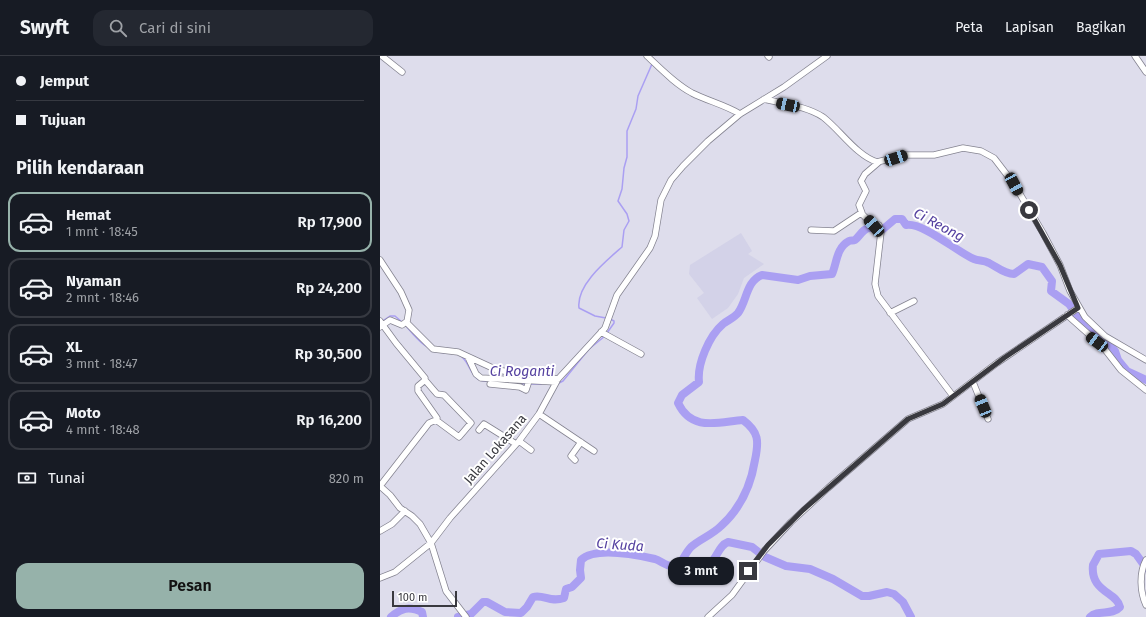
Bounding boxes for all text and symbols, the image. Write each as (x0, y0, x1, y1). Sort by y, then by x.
search box (93, 10, 373, 46)
text: Swyft (20, 16, 69, 39)
icon: search (107, 17, 129, 39)
text: Cari di sini (139, 19, 211, 37)
text: Peta (955, 19, 983, 36)
text: Lapisan (1005, 19, 1054, 36)
text: Bagikan (1076, 19, 1126, 36)
text: Jemput (40, 72, 89, 90)
car (775, 97, 801, 113)
text: Tujuan (40, 111, 86, 129)
car (883, 149, 909, 167)
text: Pilih kendaraan (16, 157, 144, 179)
car (1003, 171, 1025, 197)
route start (1020, 201, 1038, 219)
icon: car (18, 204, 54, 240)
water label: Ci Reong (911, 205, 967, 245)
text: Hemat (66, 206, 111, 224)
text: Rp 17,900 (298, 213, 362, 231)
car (862, 213, 886, 239)
text: 1 mnt · 18:45 (66, 224, 138, 239)
icon: car (18, 270, 54, 306)
text: Nyaman (66, 272, 121, 290)
text: Rp 24,200 (296, 279, 362, 297)
text: 2 mnt · 18:46 (66, 290, 139, 305)
car (1084, 330, 1110, 354)
icon: car (18, 336, 54, 372)
text: XL (66, 338, 82, 356)
text: Rp 30,500 (295, 345, 362, 363)
text: 3 mnt · 18:47 (66, 356, 138, 371)
water label: Ci Roganti (490, 363, 554, 380)
car (973, 393, 993, 419)
icon: car (18, 402, 54, 438)
text: Moto (66, 404, 101, 422)
text: Rp 16,200 (296, 411, 362, 429)
street label: Jalan Lokasana (461, 411, 529, 487)
text: 4 mnt · 18:48 (66, 422, 140, 437)
icon: cash (16, 467, 38, 489)
text: Tunai (48, 469, 85, 487)
text: 820 m (329, 471, 364, 486)
water label: Ci Kuda (596, 535, 644, 555)
callout: 3 mnt (668, 557, 734, 585)
route end (739, 562, 757, 580)
button: Pesan (16, 563, 364, 609)
text: 3 mnt (684, 563, 718, 578)
scale bar (392, 589, 457, 608)
text: 100 m (398, 591, 427, 604)

